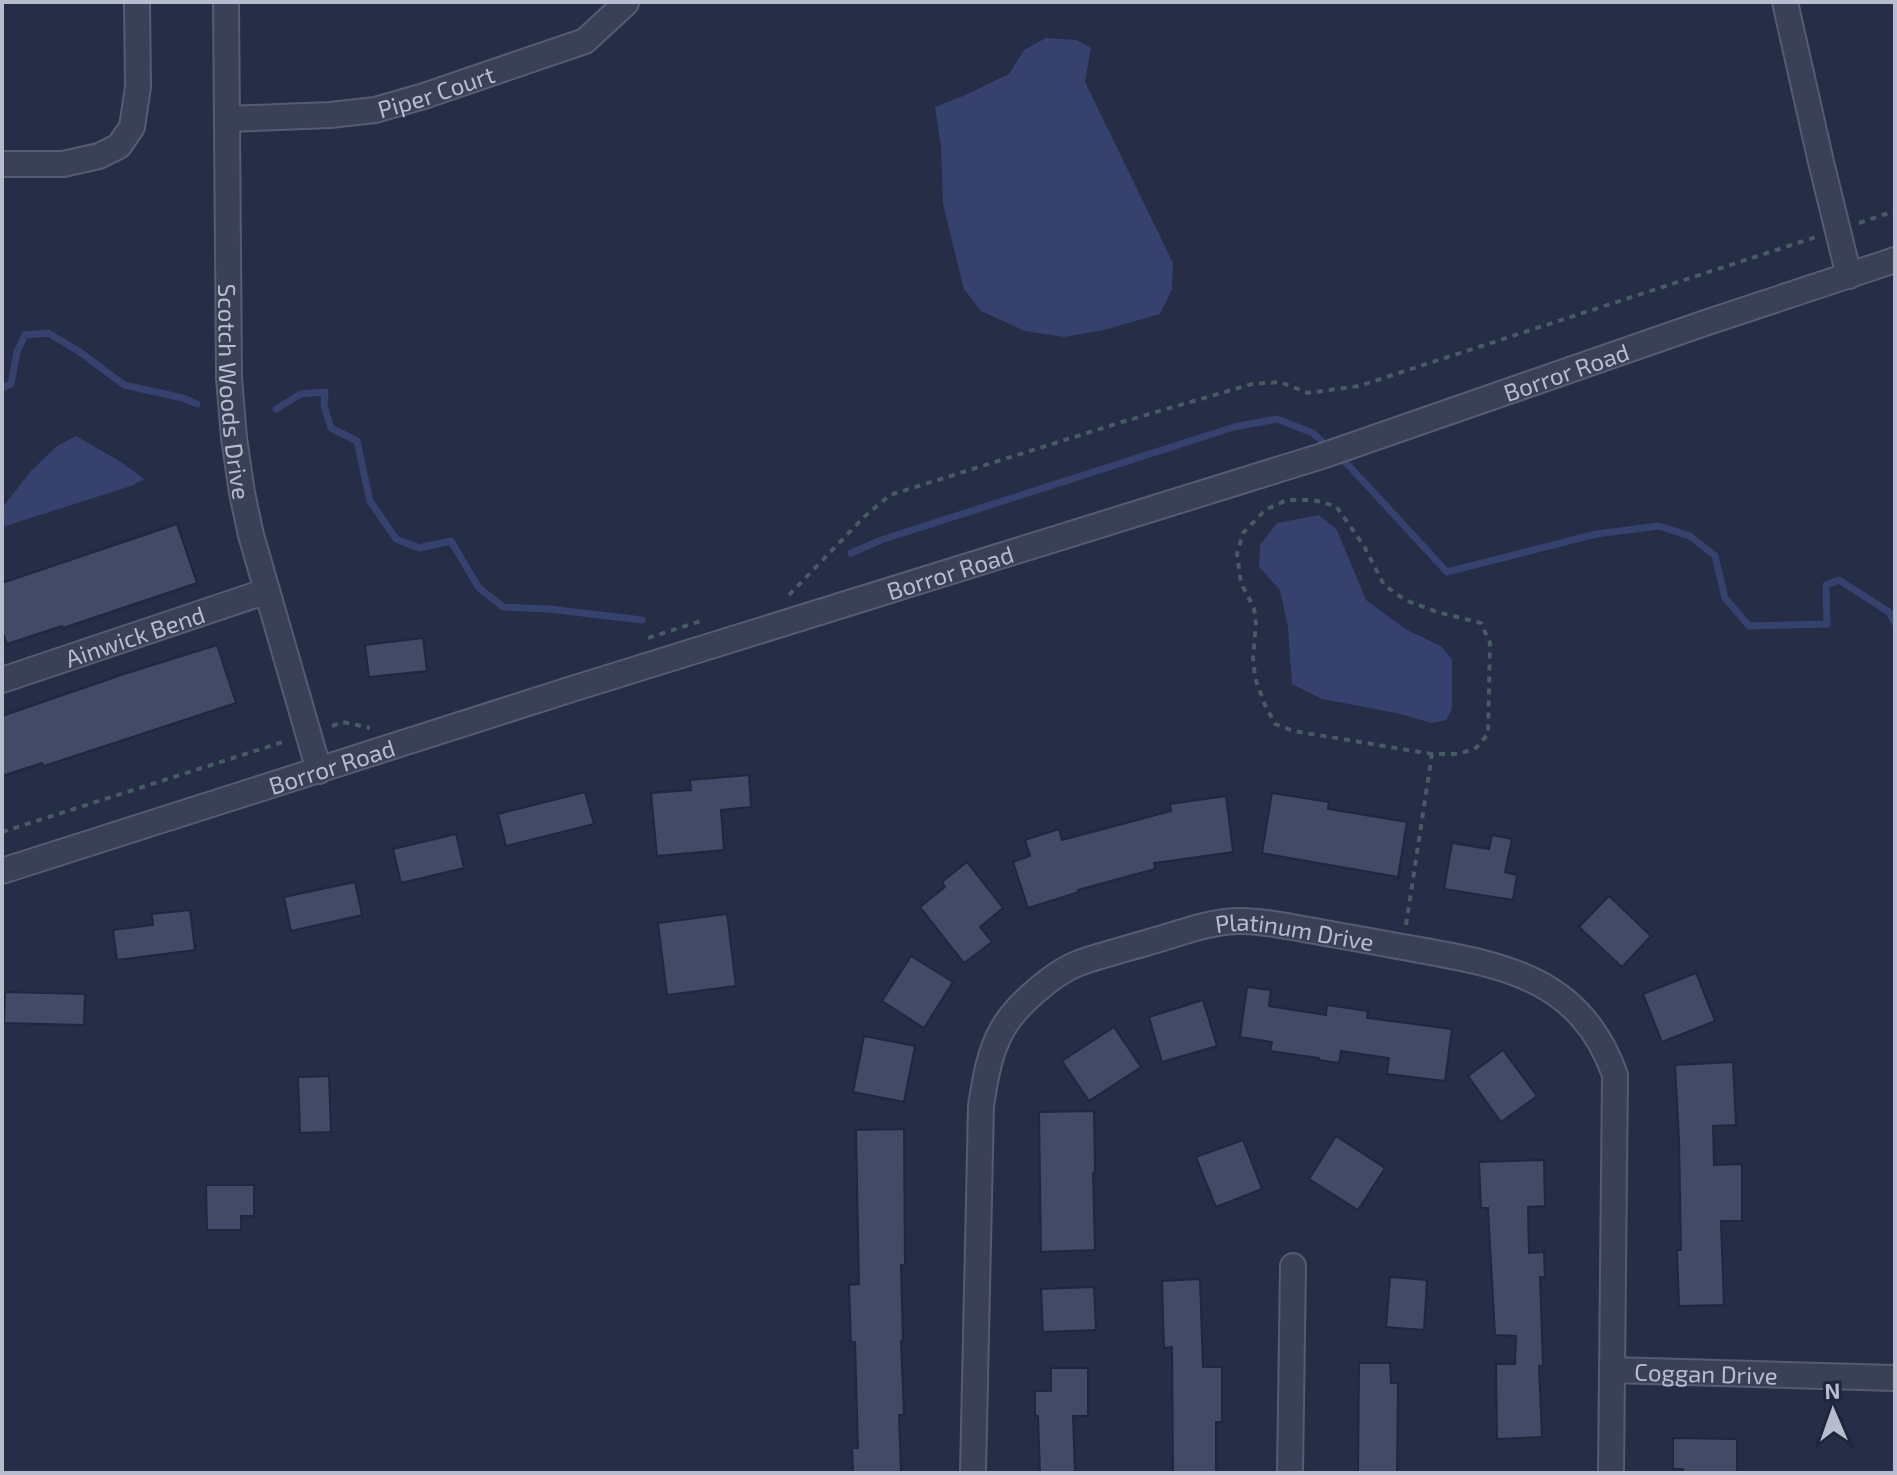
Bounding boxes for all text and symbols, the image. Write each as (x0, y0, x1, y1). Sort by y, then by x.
street label: Piper Court (374, 59, 498, 123)
street label: Scotch Woods Drive (214, 284, 257, 501)
street label: Borror Road (1499, 336, 1633, 406)
street label: Borror Road (883, 538, 1017, 605)
street label: Ainwick Bend (61, 599, 208, 672)
street label: Borror Road (265, 732, 398, 799)
street label: Platinum Drive (1213, 906, 1376, 956)
street label: Coggan Drive (1634, 1356, 1778, 1389)
north arrow (1793, 1371, 1873, 1451)
text: N (1824, 1377, 1841, 1403)

